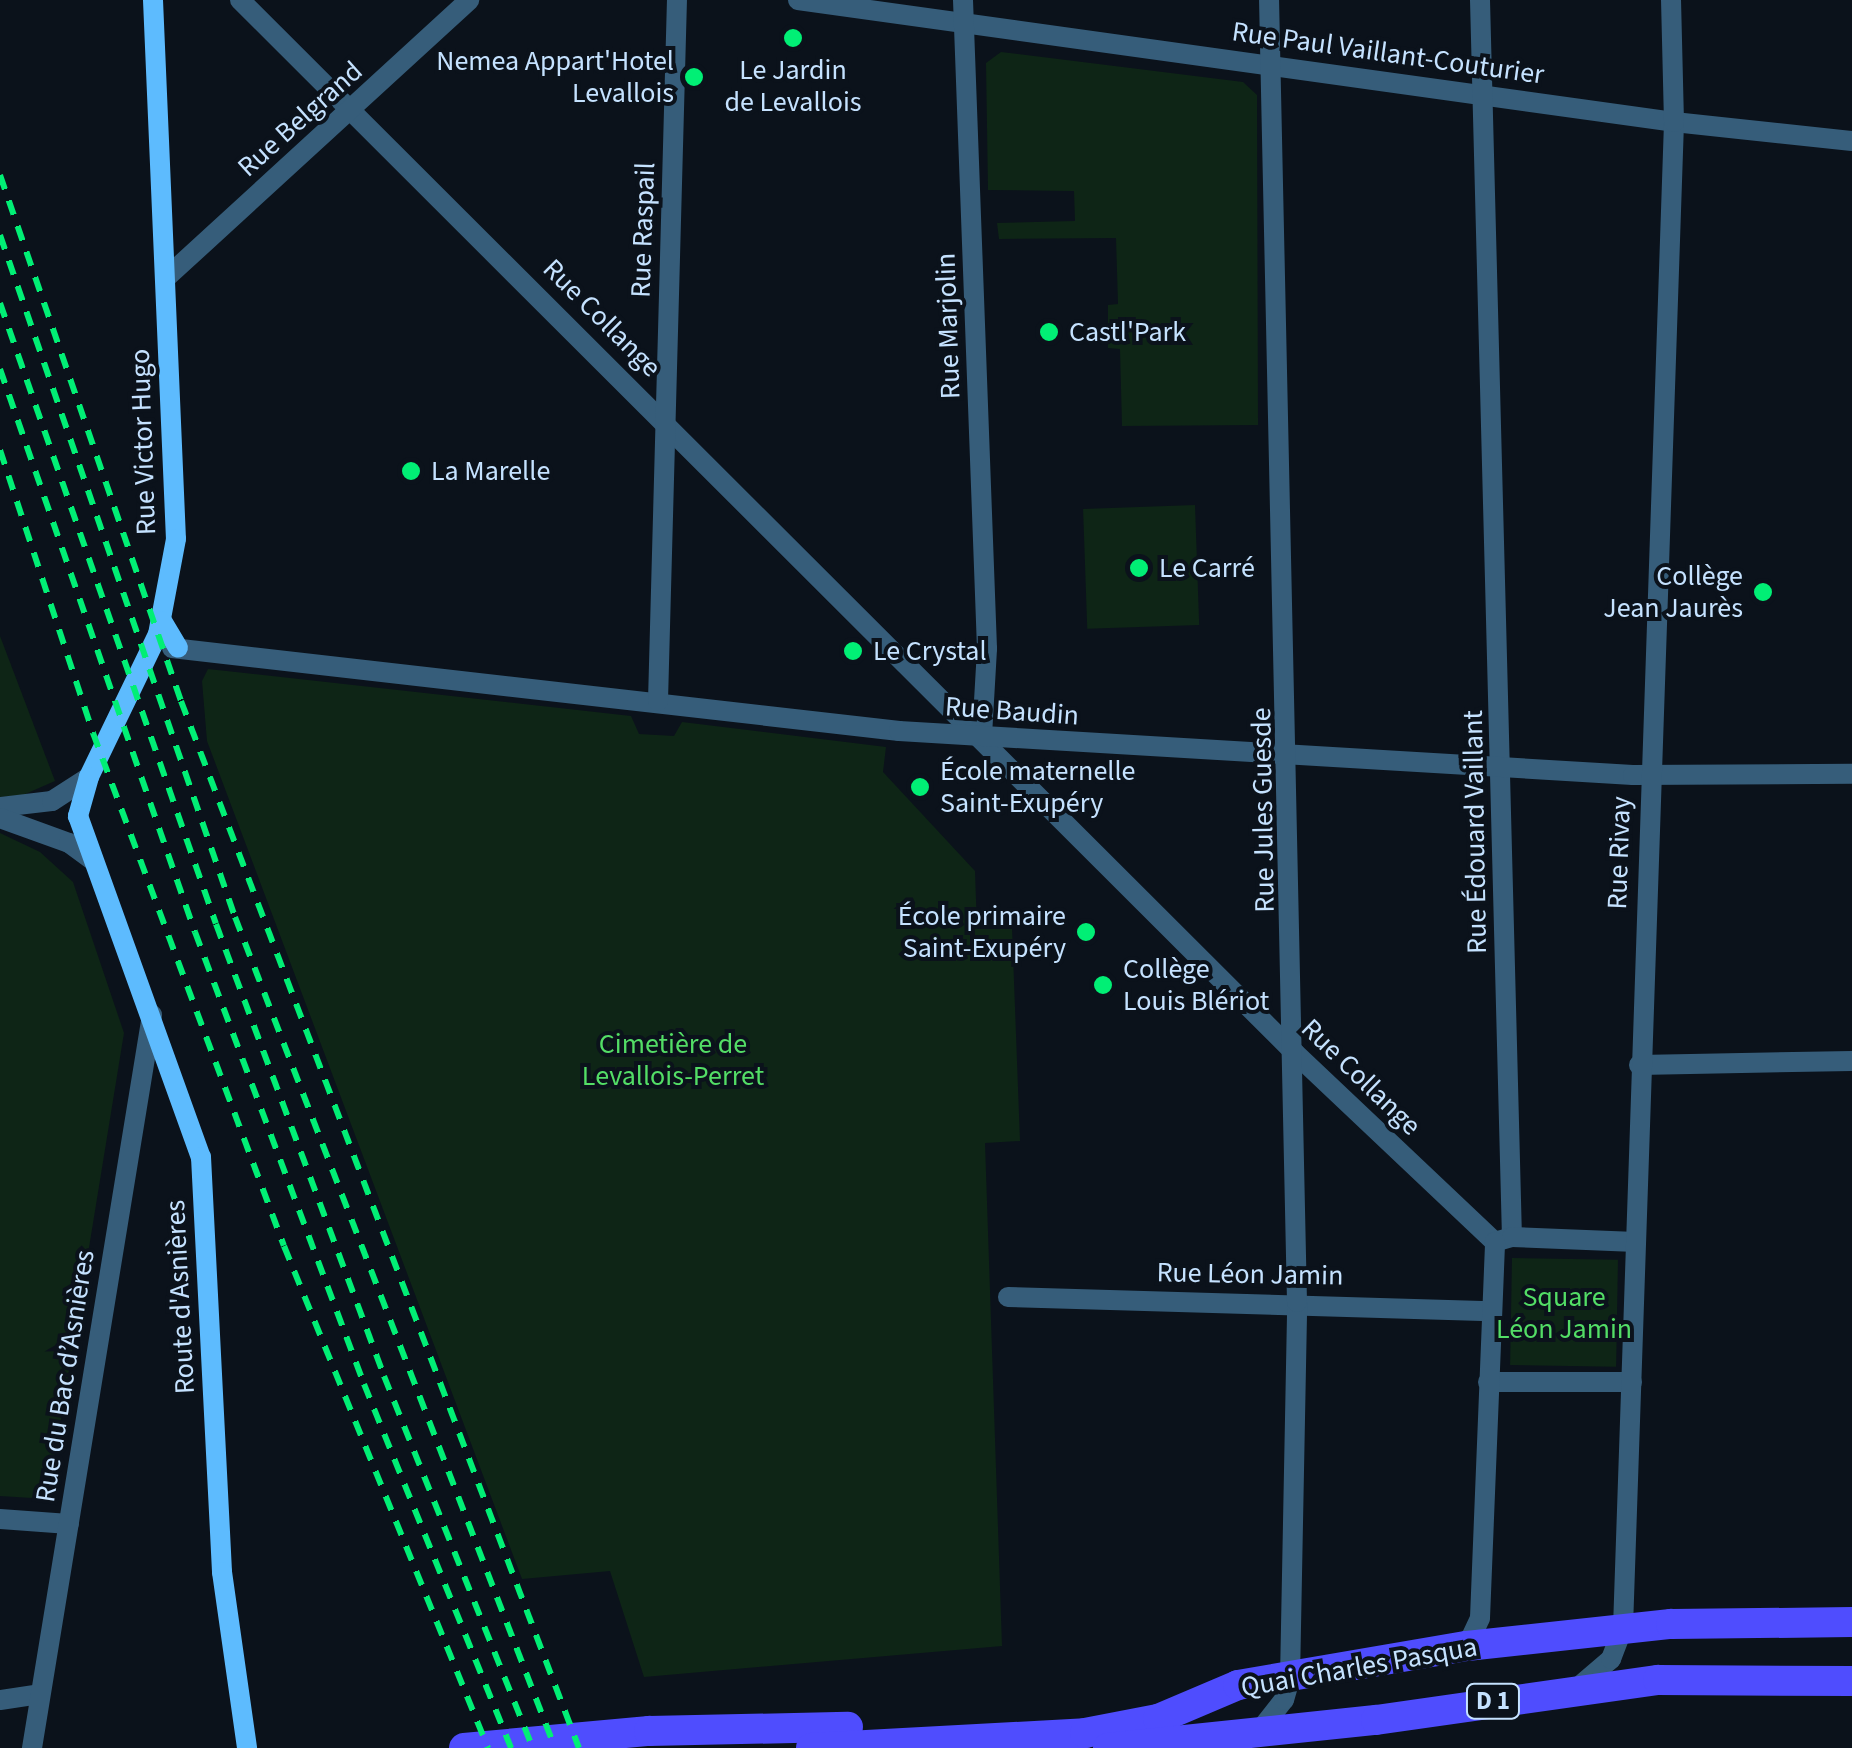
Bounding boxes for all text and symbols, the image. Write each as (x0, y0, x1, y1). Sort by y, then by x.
street label: Rue Paul Vaillant-Couturier (1230, 14, 1546, 92)
marker: Le Jardin de Levallois (782, 27, 804, 49)
place label: Nemea Appart'Hotel Levallois (436, 44, 674, 110)
place label: Le Jardin de Levallois (724, 53, 862, 119)
street label: Rue Belgrand (231, 54, 369, 184)
marker: Nemea Appart'Hotel Levallois (683, 66, 705, 88)
street label: Rue Raspail (624, 162, 662, 298)
street label: Rue Collange (536, 252, 668, 384)
street label: Rue Marjolin (929, 252, 967, 400)
place label: Castl'Park (1069, 315, 1186, 349)
marker: Castl'Park (1038, 321, 1060, 343)
street label: Rue Victor Hugo (123, 348, 163, 536)
place label: La Marelle (431, 454, 550, 488)
marker: La Marelle (400, 460, 422, 482)
place label: Le Carré (1159, 551, 1255, 585)
marker: Le Carré (1128, 557, 1150, 579)
place label: Collège Jean Jaurès (1603, 559, 1743, 625)
marker: Collège Jean Jaurès (1752, 581, 1774, 603)
place label: Le Crystal (873, 634, 987, 668)
marker: Le Crystal (842, 640, 864, 662)
street label: Rue Baudin (944, 690, 1080, 732)
street label: Rue Jules Guesde (1244, 707, 1282, 913)
street label: Rue Édouard Vaillant (1456, 710, 1494, 954)
place label: École maternelle Saint-Exupéry (940, 754, 1135, 820)
marker: École maternelle Saint-Exupéry (909, 776, 931, 798)
street label: Rue Rivay (1600, 796, 1638, 910)
place label: École primaire Saint-Exupéry (898, 899, 1066, 965)
marker: École primaire Saint-Exupéry (1075, 921, 1097, 943)
place label: Collège Louis Blériot (1123, 952, 1269, 1018)
marker: Collège Louis Blériot (1092, 974, 1114, 996)
street label: Rue Collange (1294, 1012, 1428, 1142)
park label: Cimetière de Levallois-Perret (582, 1027, 764, 1093)
street label: Route d'Asnières (158, 1199, 202, 1395)
street label: Rue du Bac d’Asnières (28, 1248, 102, 1504)
street label: Rue Léon Jamin (1156, 1256, 1344, 1292)
park label: Square Léon Jamin (1496, 1280, 1632, 1346)
street label: Quai Charles Pasqua (1238, 1630, 1480, 1704)
road number: D 1 (1466, 1681, 1520, 1721)

